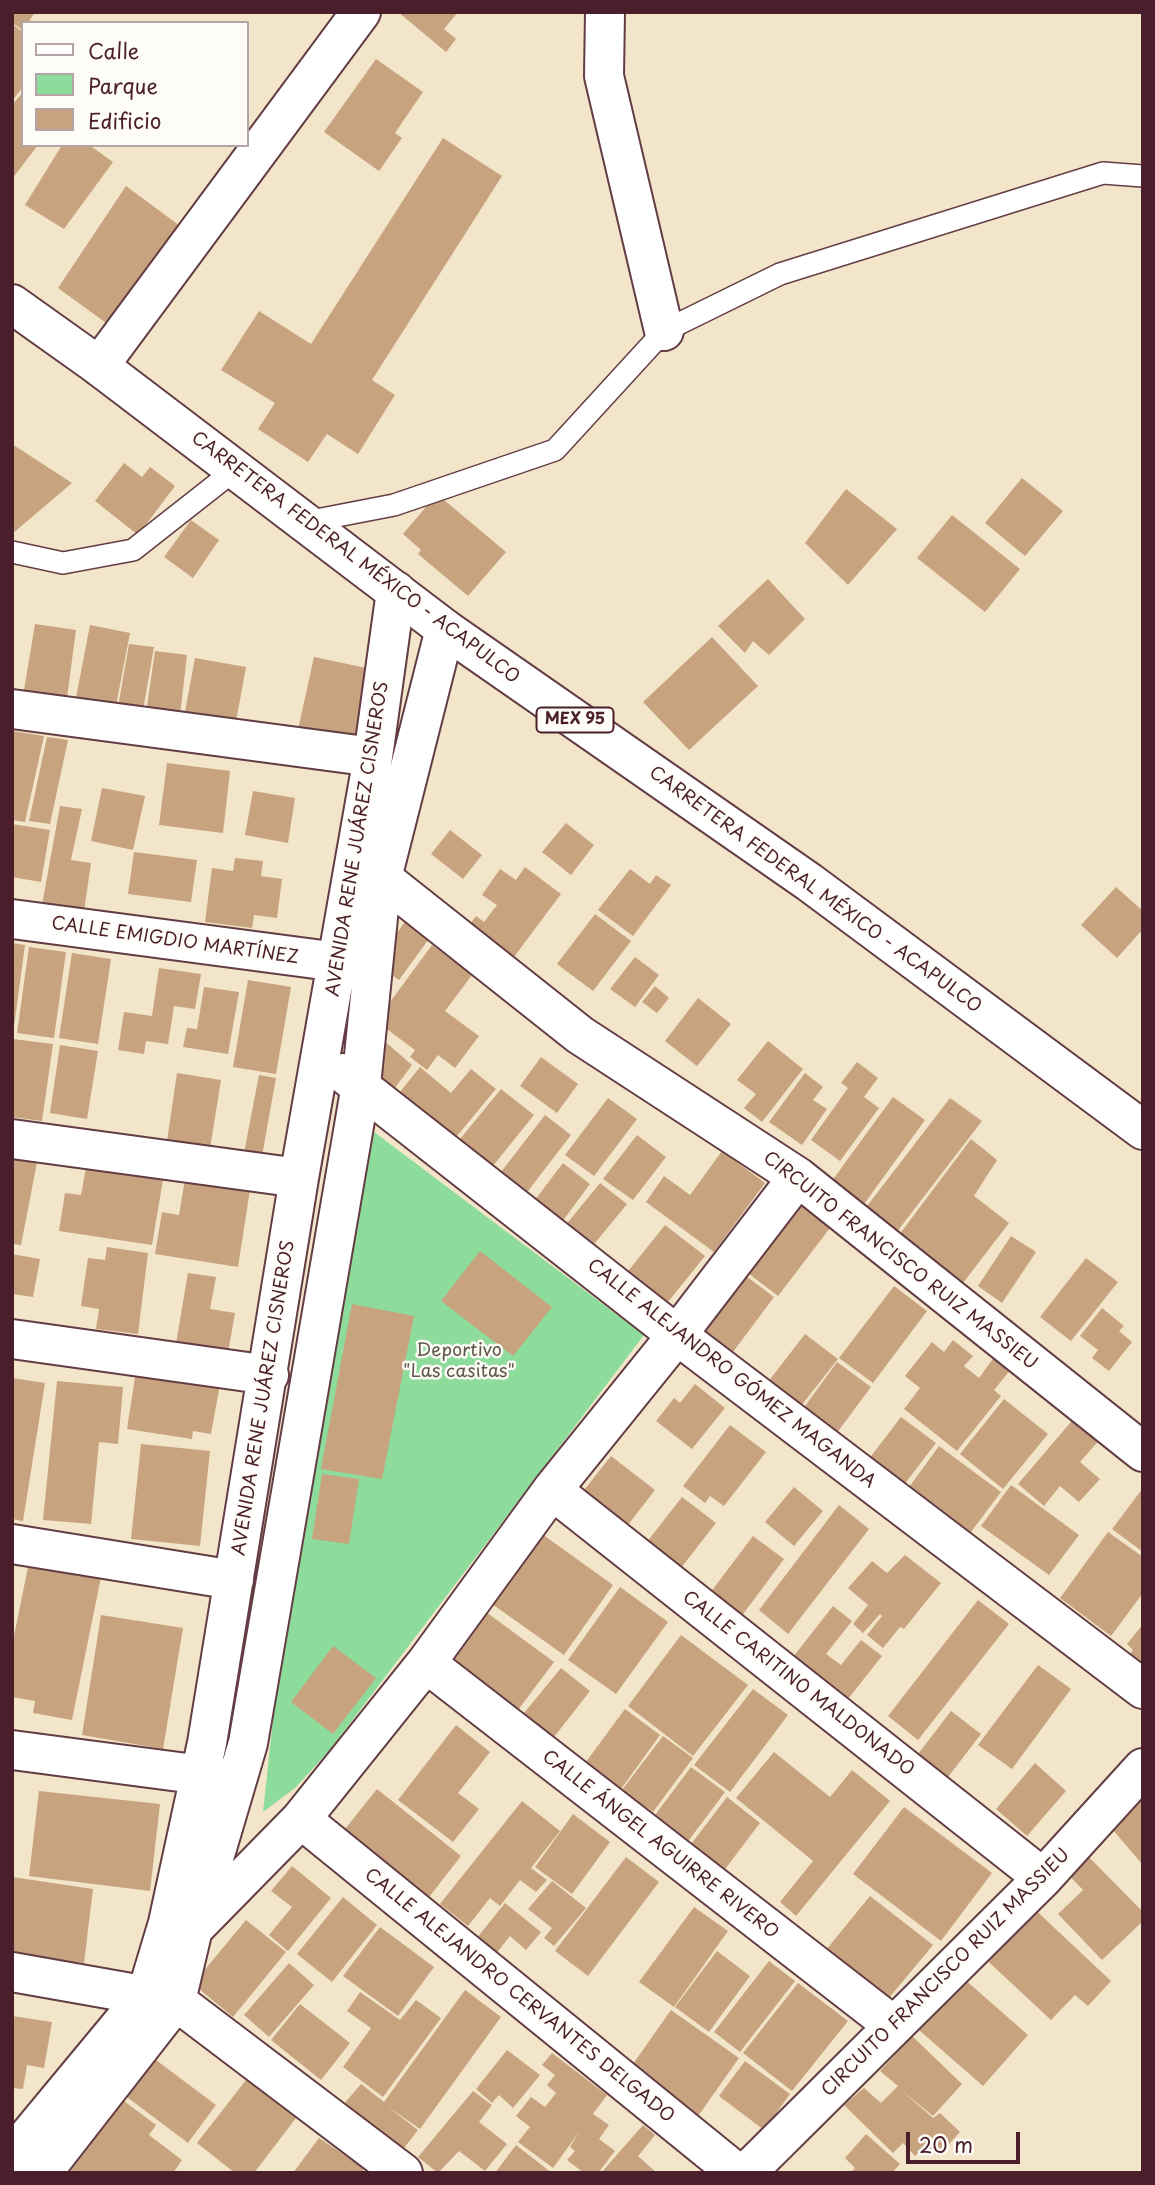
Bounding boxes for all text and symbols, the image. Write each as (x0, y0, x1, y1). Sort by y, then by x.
legend (21, 21, 248, 147)
text: Calle (88, 34, 139, 66)
text: Parque (88, 69, 158, 101)
text: Edificio (88, 104, 161, 136)
street label: CARRETERA FEDERAL MÉXICO - ACAPULCO (187, 427, 523, 689)
street label: AVENIDA RENE JUÁREZ CISNEROS (322, 680, 394, 998)
road number: MEX 95 (536, 708, 614, 733)
street label: CARRETERA FEDERAL MÉXICO - ACAPULCO (645, 762, 985, 1018)
street label: CALLE EMIGDIO MARTÍNEZ (50, 913, 300, 969)
street label: CIRCUITO FRANCISCO RUIZ MASSIEU (759, 1147, 1041, 1375)
street label: AVENIDA RENE JUÁREZ CISNEROS (228, 1239, 300, 1557)
street label: CALLE ALEJANDRO GÓMEZ MAGANDA (583, 1255, 879, 1493)
park label: Deportivo "Las casitas" (403, 1340, 515, 1382)
street label: CALLE CARITINO MALDONADO (678, 1587, 918, 1781)
street label: CALLE ÁNGEL AGUIRRE RIVERO (538, 1746, 782, 1944)
street label: CIRCUITO FRANCISCO RUIZ MASSIEU (818, 1845, 1074, 2101)
street label: CALLE ALEJANDRO CERVANTES DELGADO (360, 1864, 678, 2128)
scale bar (910, 2118, 1024, 2162)
text: 20 m (919, 2128, 973, 2160)

